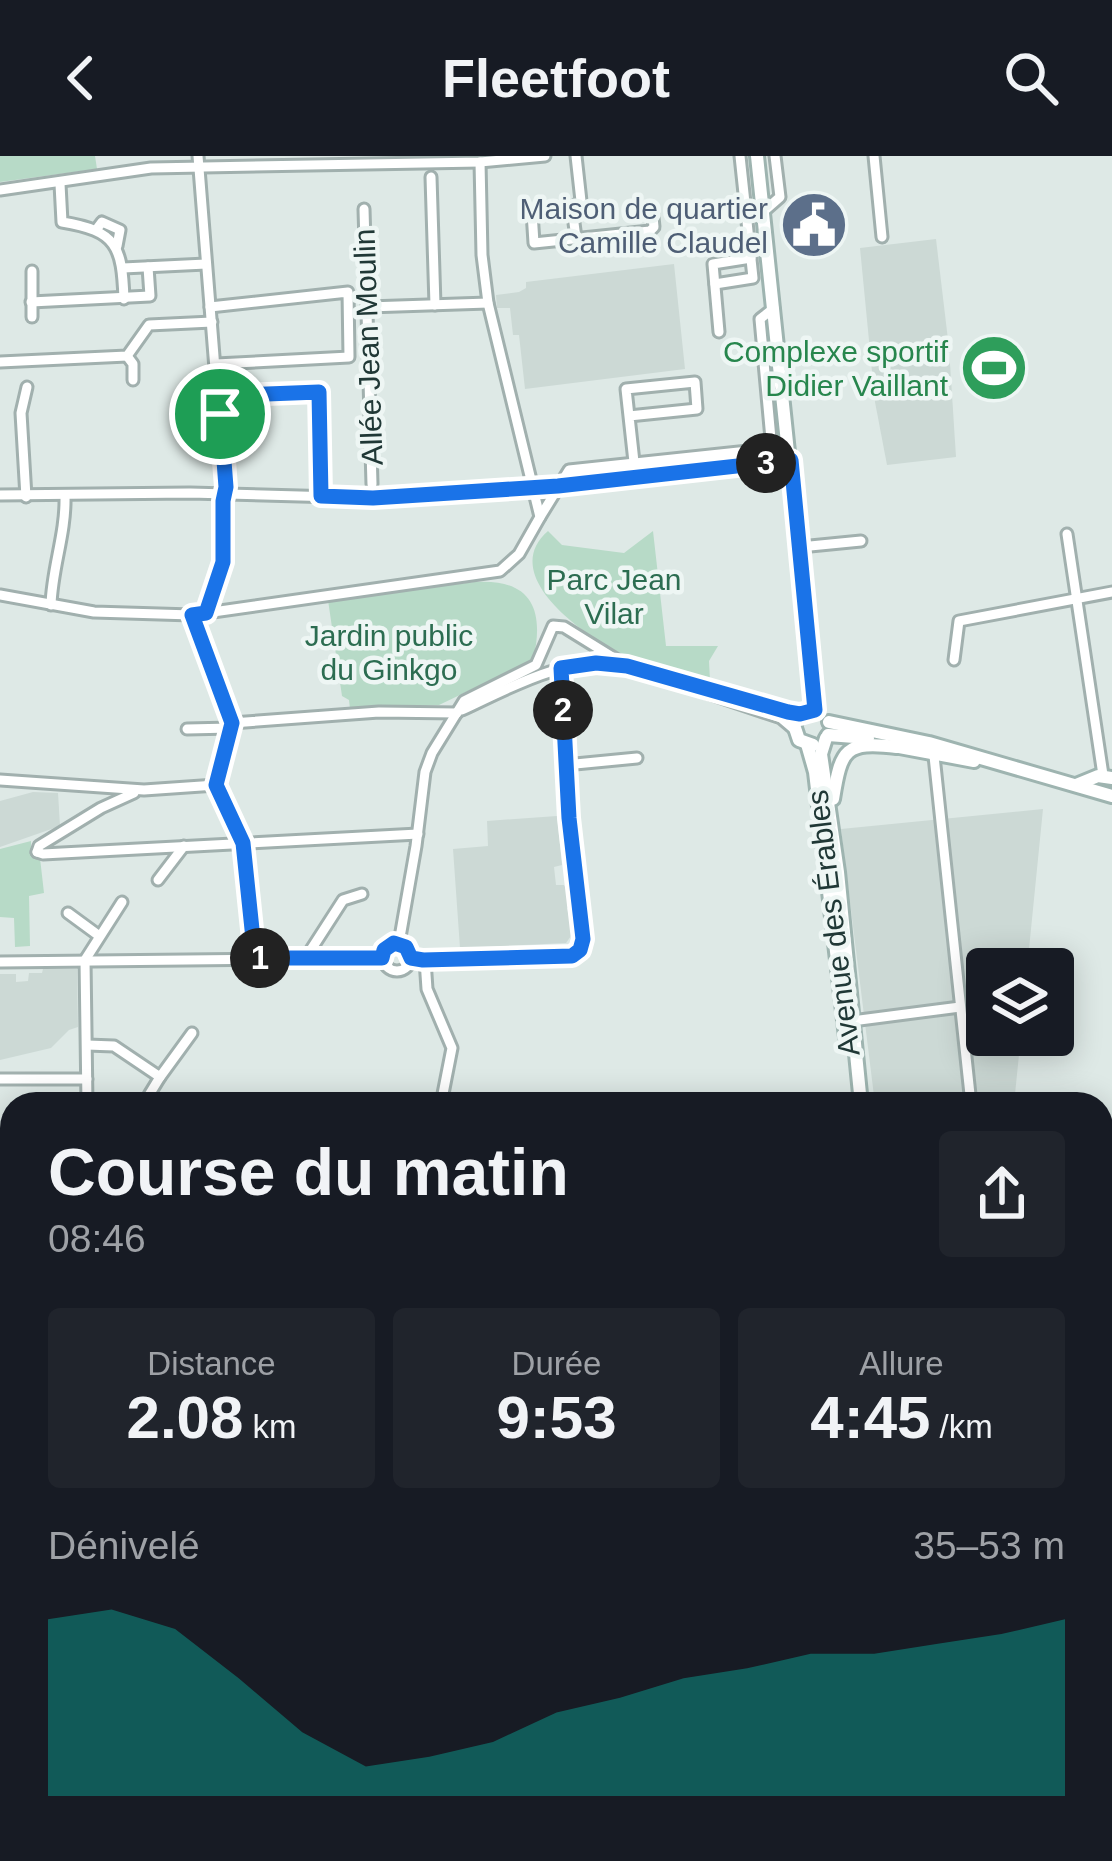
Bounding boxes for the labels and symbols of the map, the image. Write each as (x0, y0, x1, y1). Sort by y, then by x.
public building icon: Maison de quartier Camille Claudel (779, 190, 849, 260)
place label: Maison de quartier Camille Claudel (520, 192, 768, 259)
street label: Allée Jean Moulin (347, 228, 389, 466)
sports icon: Complexe sportif Didier Vaillant (959, 333, 1029, 403)
place label: Complexe sportif Didier Vaillant (723, 335, 949, 402)
pin (169, 363, 271, 465)
pin: 3 (736, 433, 796, 493)
park label: Parc Jean Vilar (546, 563, 682, 630)
park label: Jardin public du Ginkgo (305, 619, 473, 686)
pin: 2 (533, 680, 593, 740)
street label: Avenue des Érables (800, 788, 866, 1058)
pin: 1 (230, 928, 290, 988)

